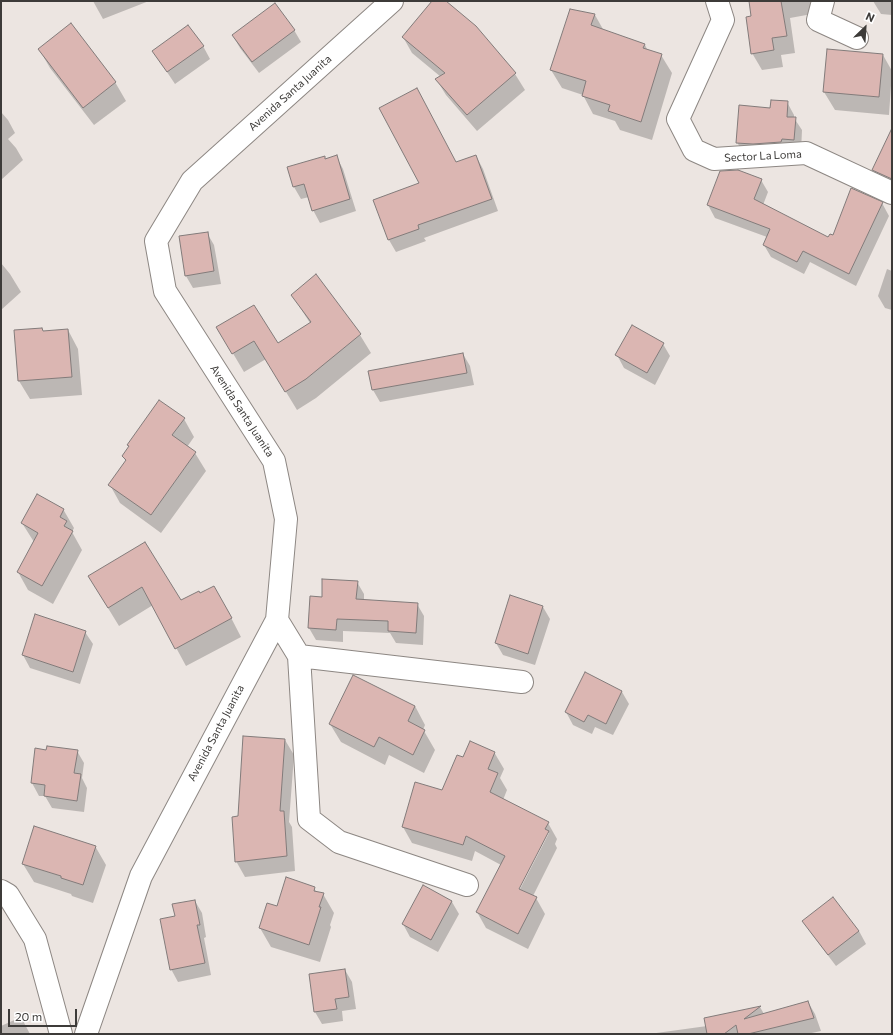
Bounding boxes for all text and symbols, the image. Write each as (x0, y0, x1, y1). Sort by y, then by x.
north arrow (845, 8, 885, 48)
text: N (864, 9, 877, 24)
street label: Avenida Santa Juanita (246, 52, 334, 134)
street label: Sector La Loma (724, 147, 802, 165)
street label: Avenida Santa Juanita (207, 362, 277, 460)
street label: Avenida Santa Juanita (185, 683, 247, 783)
scale bar (10, 1001, 79, 1027)
text: 20 m (15, 1009, 42, 1023)

